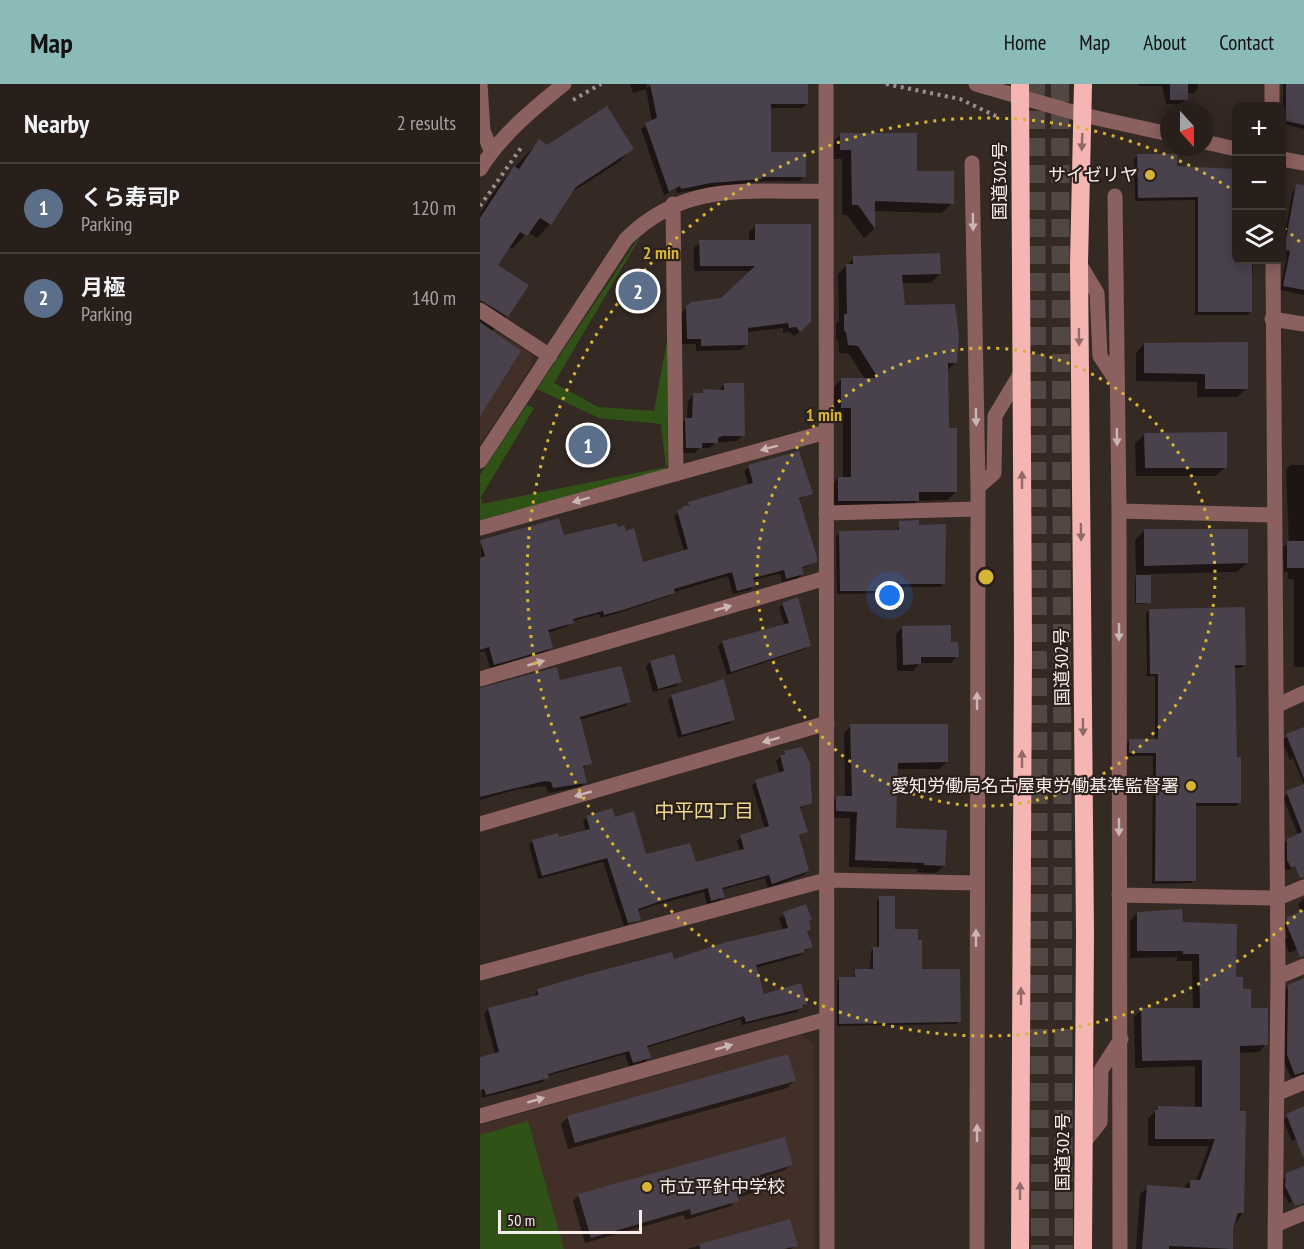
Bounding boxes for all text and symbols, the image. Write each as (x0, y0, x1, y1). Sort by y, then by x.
text: Map (30, 24, 73, 61)
text: Home (1004, 29, 1046, 56)
text: Map (1079, 29, 1110, 56)
text: About (1143, 29, 1186, 56)
text: Contact (1219, 29, 1274, 56)
north arrow (1160, 102, 1214, 156)
map controls (1232, 102, 1286, 264)
button: + (1232, 102, 1286, 156)
text: Nearby (24, 107, 89, 140)
text: 2 results (397, 110, 456, 136)
one-way arrow (1078, 133, 1087, 152)
street label: 国道302号 (988, 142, 1011, 220)
button: − (1232, 156, 1286, 210)
place label: サイゼリヤ (1048, 163, 1138, 186)
marker: サイゼリヤ (1143, 168, 1157, 182)
text: くら寿司P (81, 183, 180, 211)
text: 1 (39, 195, 48, 221)
text: 120 m (412, 195, 456, 221)
button: layers (1232, 210, 1286, 264)
text: Parking (81, 211, 132, 237)
one-way arrow (968, 212, 978, 231)
text: 2 min (643, 241, 679, 264)
pin: 2 (618, 268, 658, 314)
text: 月極 (81, 273, 125, 301)
text: 2 (39, 285, 48, 311)
text: 140 m (412, 285, 456, 311)
text: Parking (81, 301, 132, 327)
one-way arrow (1074, 328, 1084, 347)
text: 1 min (806, 403, 842, 426)
one-way arrow (972, 407, 981, 426)
pin: 1 (568, 422, 608, 468)
one-way arrow (1112, 428, 1121, 447)
one-way arrow (760, 444, 778, 453)
one-way arrow (1017, 470, 1027, 489)
one-way arrow (572, 496, 590, 505)
one-way arrow (1076, 523, 1086, 542)
centre of rings (976, 567, 996, 587)
your location (875, 581, 904, 610)
one-way arrow (714, 603, 732, 612)
one-way arrow (1114, 623, 1124, 642)
street label: 国道302号 (1049, 628, 1074, 706)
one-way arrow (527, 657, 545, 667)
one-way arrow (972, 692, 982, 711)
one-way arrow (1078, 718, 1088, 737)
one-way arrow (762, 736, 780, 745)
one-way arrow (1017, 749, 1027, 768)
place label: 愛知労働局名古屋東労働基準監督署 (891, 774, 1179, 797)
marker: 愛知労働局名古屋東労働基準監督署 (1184, 779, 1198, 793)
one-way arrow (574, 790, 592, 799)
district label: 中平四丁目 (654, 798, 754, 824)
one-way arrow (1114, 818, 1124, 837)
one-way arrow (971, 929, 981, 948)
one-way arrow (1016, 986, 1026, 1005)
one-way arrow (715, 1042, 733, 1052)
one-way arrow (527, 1095, 545, 1104)
street label: 国道302号 (1051, 1113, 1074, 1191)
one-way arrow (972, 1124, 982, 1143)
place label: 市立平針中学校 (659, 1175, 785, 1198)
marker: 市立平針中学校 (640, 1180, 654, 1194)
one-way arrow (1015, 1181, 1025, 1200)
scale bar (498, 1207, 642, 1234)
text: 50 m (507, 1210, 535, 1230)

